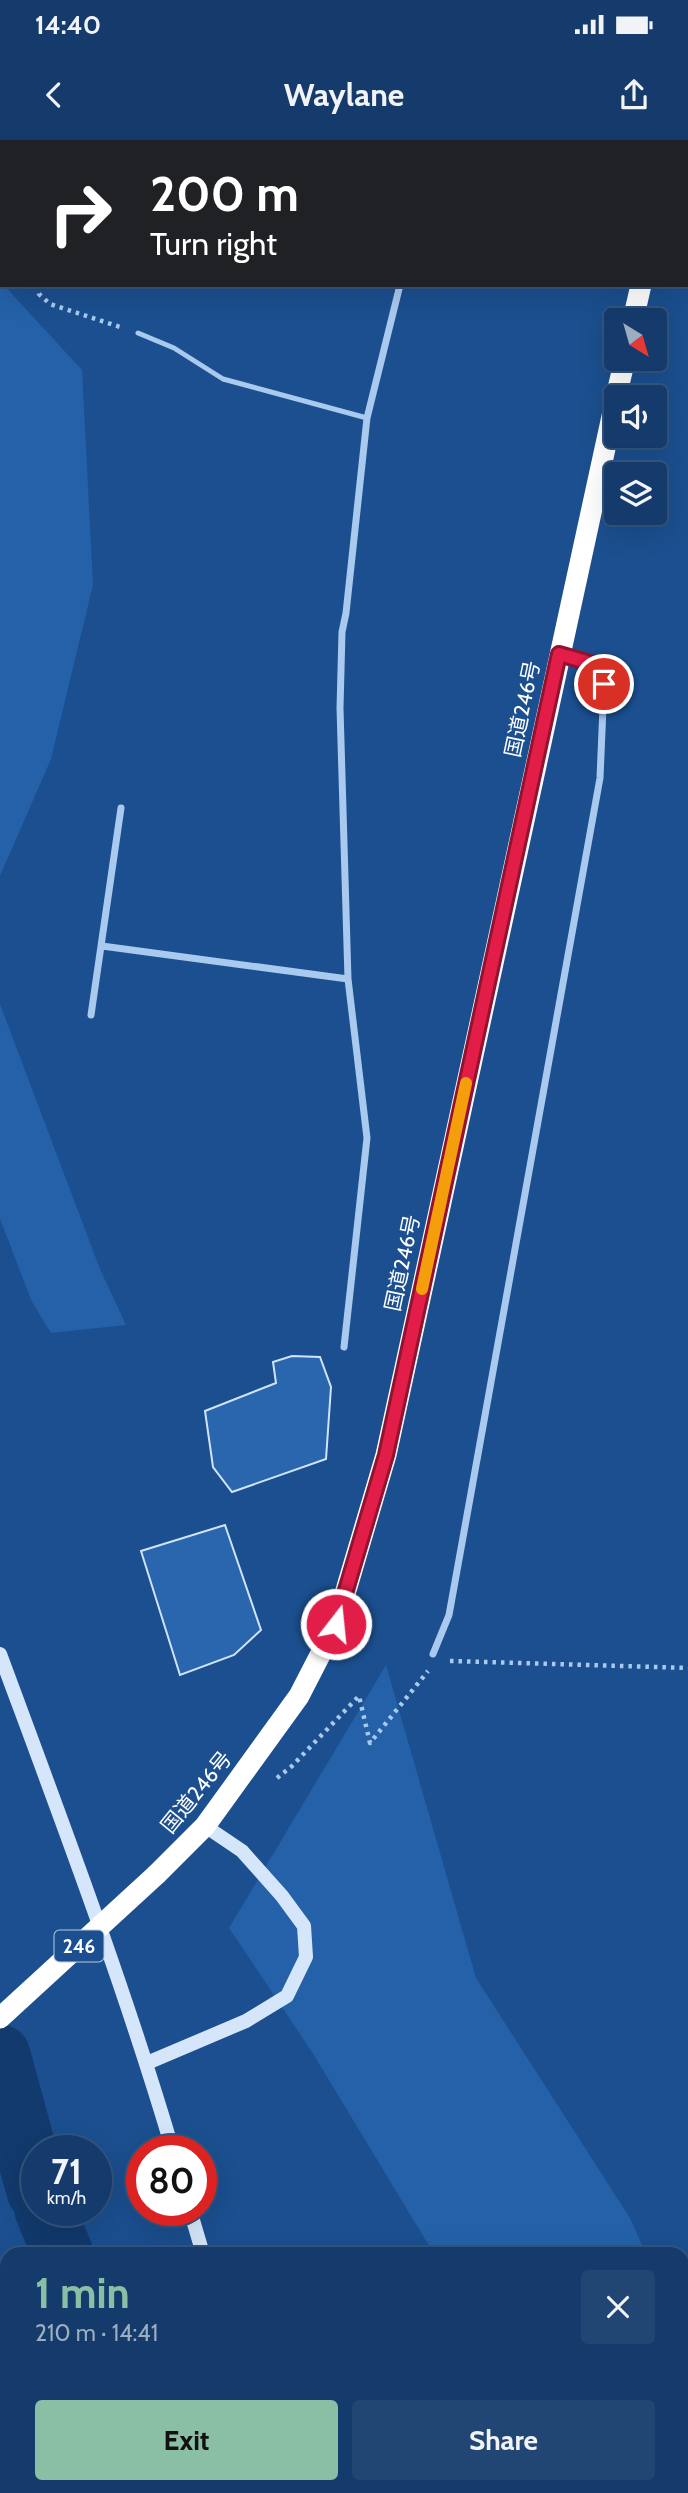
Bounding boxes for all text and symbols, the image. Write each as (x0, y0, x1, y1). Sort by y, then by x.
text: 14:40 (35, 9, 101, 41)
text: Waylane (284, 75, 404, 114)
icon: back (35, 76, 73, 114)
icon: share (615, 76, 653, 114)
text: 200 m (150, 164, 299, 223)
icon: right (35, 168, 126, 259)
text: Turn right (150, 224, 277, 263)
north arrow (604, 308, 667, 371)
map controls (604, 308, 667, 525)
button: sound (604, 385, 667, 448)
button: layers (604, 462, 667, 525)
pin (574, 654, 634, 714)
street label: 国道246号 (500, 658, 544, 760)
icon: arrive (585, 665, 623, 703)
street label: 国道246号 (380, 1212, 424, 1314)
position arrow (299, 1587, 373, 1661)
street label: 国道246号 (155, 1746, 237, 1838)
road number: 246 (55, 1930, 104, 1962)
speed limit sign: 80 (126, 2135, 217, 2226)
text: 71 (51, 2150, 82, 2193)
text: km/h (47, 2187, 86, 2209)
text: 1 min (35, 2267, 130, 2319)
button: close (581, 2270, 655, 2344)
text: 210 m · 14:41 (35, 2319, 158, 2347)
button: Exit (35, 2400, 338, 2480)
button: Share (352, 2400, 655, 2480)

